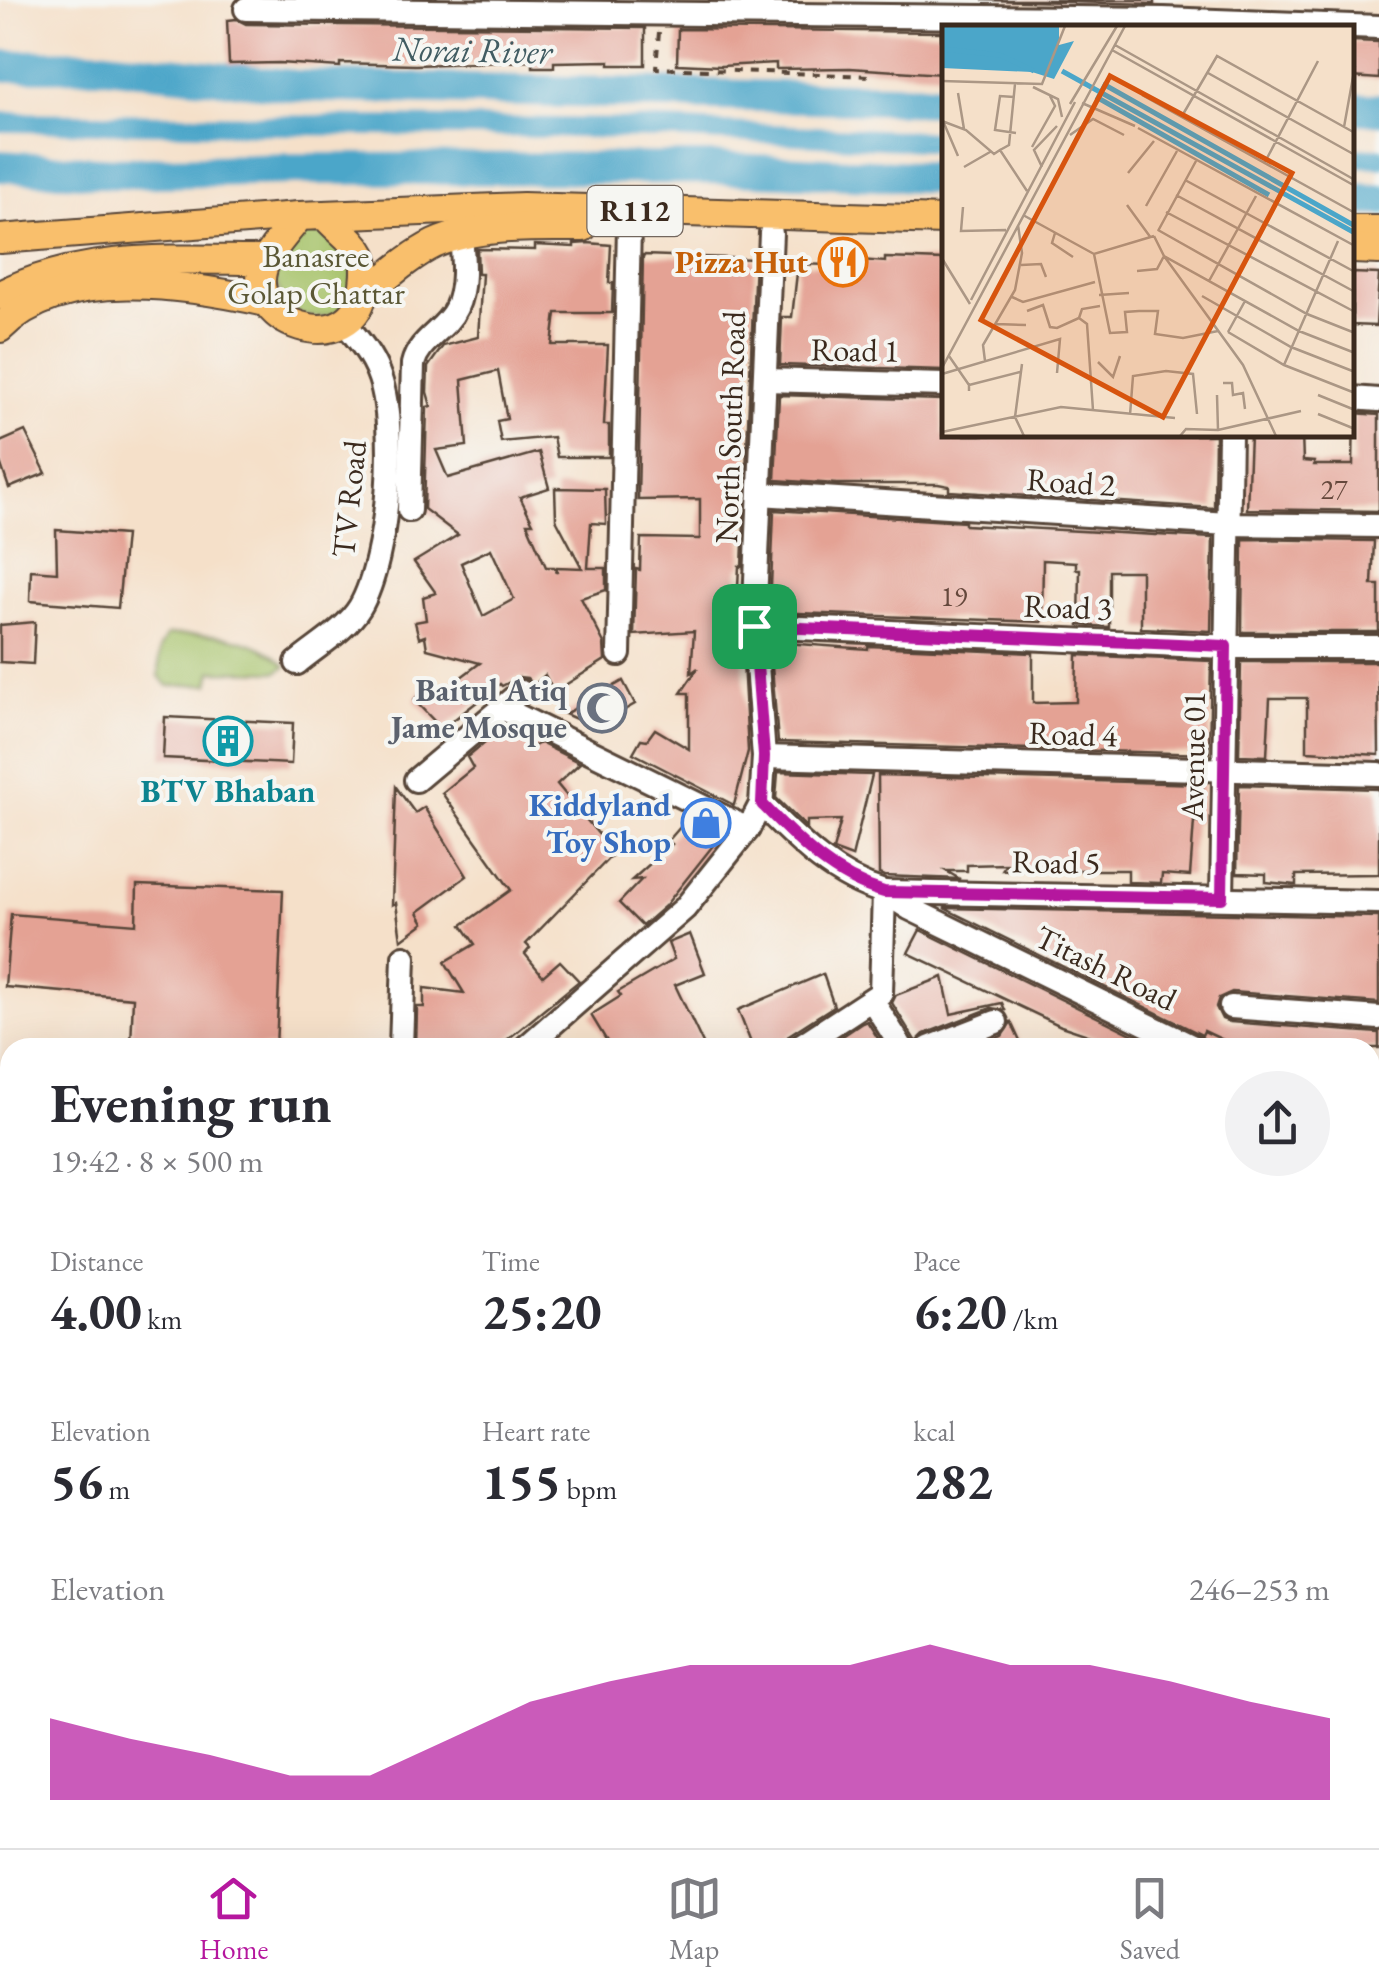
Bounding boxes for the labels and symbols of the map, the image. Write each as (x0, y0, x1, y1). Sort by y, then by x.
inset map (942, 25, 1354, 438)
water label: Norai River (391, 26, 554, 73)
road number: R112 (588, 186, 682, 236)
park label: Banasree Golap Chattar (227, 235, 405, 314)
restaurant icon: Pizza Hut (817, 236, 869, 288)
place label: Pizza Hut (675, 241, 808, 283)
street label: North South Road (705, 309, 755, 544)
street label: Road 1 (810, 328, 900, 372)
street label: TV Road (322, 438, 376, 560)
street label: Road 2 (1025, 458, 1117, 506)
house number: 27 (1321, 471, 1348, 507)
house number: 19 (941, 578, 967, 614)
pin (712, 584, 797, 669)
street label: Road 3 (1023, 584, 1113, 630)
place label: Baitul Atiq Jame Mosque (387, 669, 568, 748)
mosque icon: Baitul Atiq Jame Mosque (576, 682, 628, 734)
street label: Avenue 01 (1171, 691, 1215, 822)
street label: Road 4 (1028, 711, 1119, 757)
building icon: BTV Bhaban (202, 715, 254, 767)
place label: BTV Bhaban (141, 770, 315, 812)
place label: Kiddyland Toy Shop (529, 784, 671, 863)
shop icon: Kiddyland Toy Shop (680, 797, 732, 849)
street label: Road 5 (1011, 840, 1101, 884)
street label: Titash Road (1028, 916, 1184, 1021)

